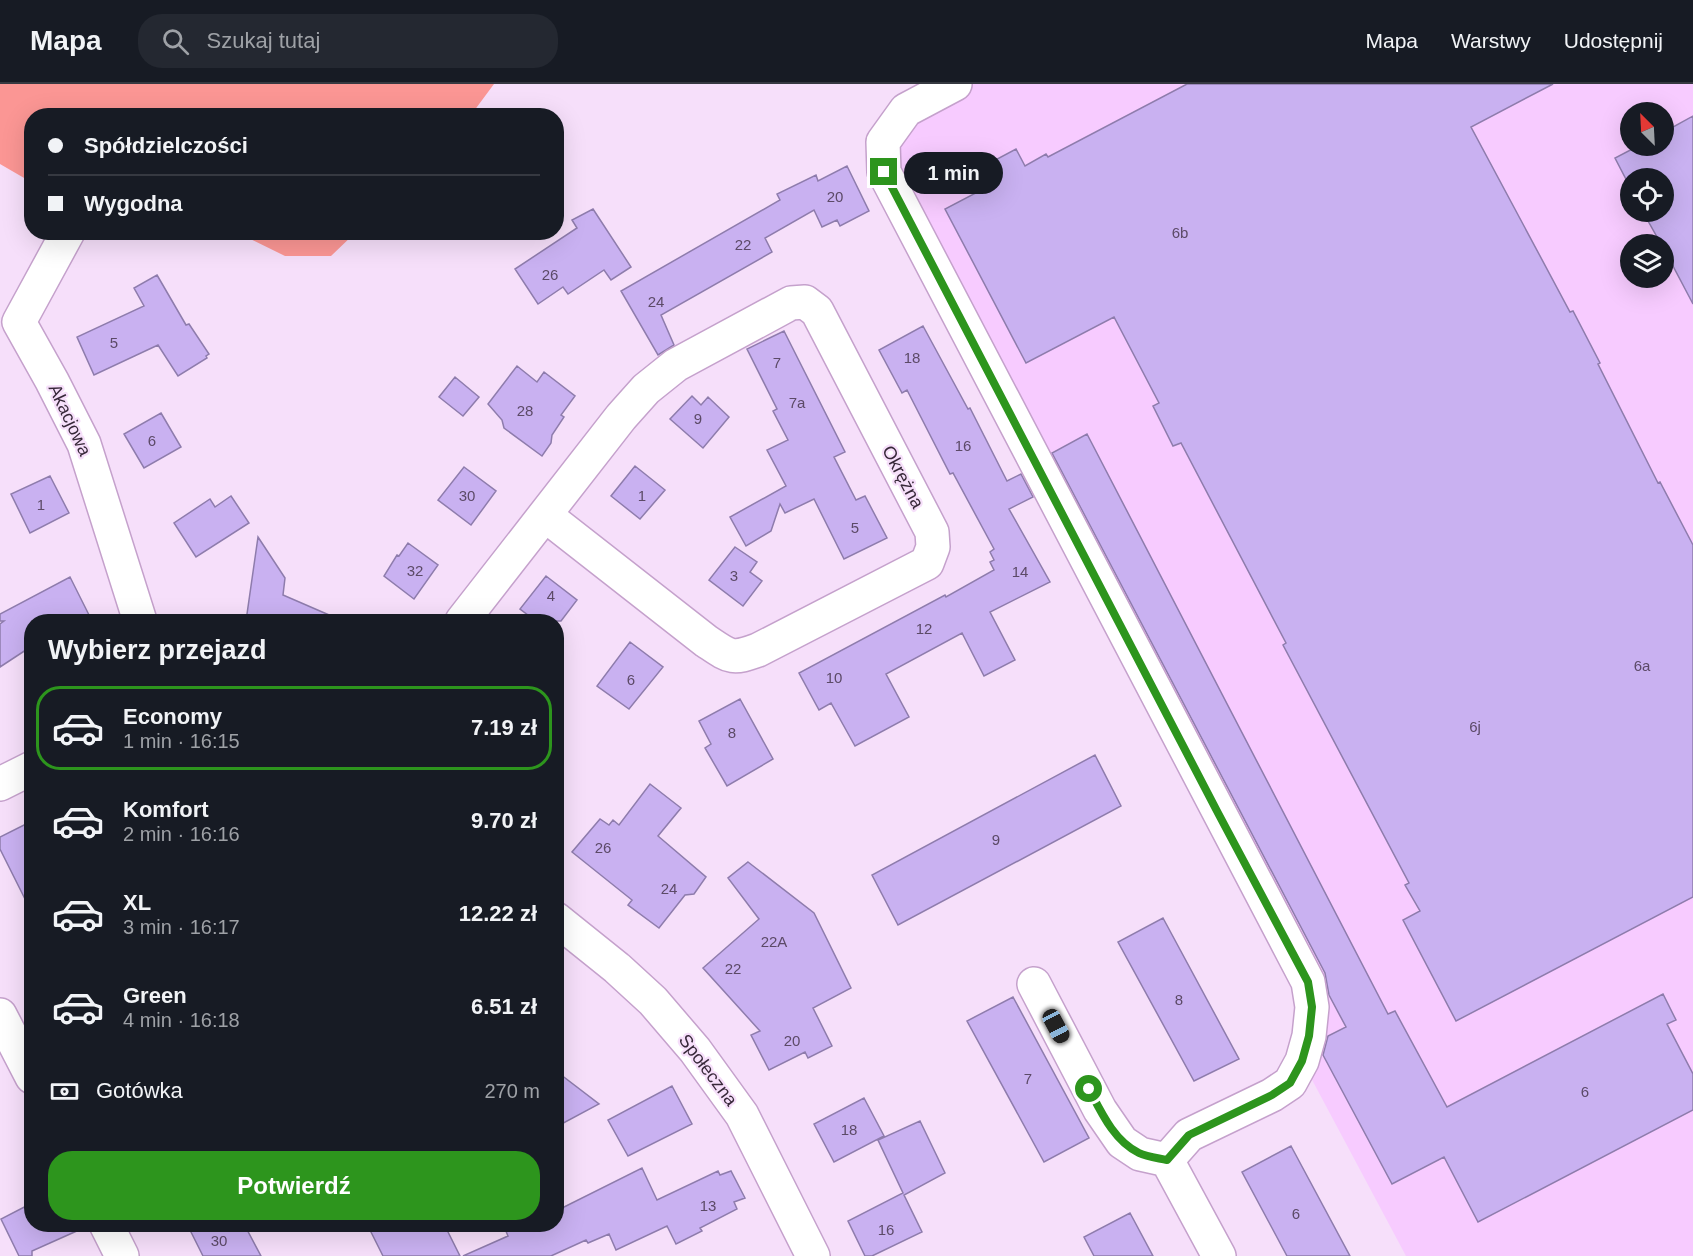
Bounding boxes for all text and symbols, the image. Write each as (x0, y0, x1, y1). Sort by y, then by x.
search box (138, 14, 558, 68)
text: Mapa (30, 25, 102, 56)
icon: search (159, 25, 192, 58)
text: Szukaj tutaj (207, 28, 320, 53)
text: Mapa (1366, 29, 1418, 52)
text: Warstwy (1451, 29, 1531, 52)
text: Udostępnij (1564, 29, 1663, 52)
north arrow (1620, 102, 1674, 156)
map controls (1620, 102, 1674, 288)
text: Spółdzielczości (84, 133, 248, 158)
callout: 1 min (905, 151, 1004, 193)
route end (870, 158, 897, 185)
text: 1 min (927, 162, 980, 184)
button: locate (1620, 168, 1674, 222)
house number: 20 (827, 188, 843, 205)
text: Wygodna (84, 191, 183, 216)
house number: 6b (1172, 224, 1188, 241)
button: layers (1620, 234, 1674, 288)
house number: 22 (735, 236, 751, 253)
house number: 26 (542, 266, 558, 283)
house number: 24 (648, 293, 664, 310)
house number: 5 (110, 334, 118, 351)
house number: 18 (904, 349, 920, 366)
house number: 7 (773, 354, 781, 371)
street label: Akacjowa (45, 381, 96, 460)
house number: 7a (789, 394, 806, 411)
house number: 28 (517, 402, 533, 419)
house number: 9 (694, 410, 702, 427)
house number: 6 (148, 432, 156, 449)
house number: 16 (955, 437, 971, 454)
street label: Okrężna (878, 442, 928, 513)
house number: 30 (459, 487, 475, 504)
house number: 1 (638, 487, 646, 504)
house number: 1 (37, 496, 45, 513)
house number: 5 (851, 519, 859, 536)
house number: 32 (407, 562, 423, 579)
house number: 14 (1012, 563, 1028, 580)
house number: 3 (730, 567, 738, 584)
house number: 4 (547, 587, 555, 604)
house number: 12 (916, 620, 932, 637)
text: Wybierz przejazd (48, 635, 267, 665)
house number: 6a (1634, 657, 1651, 674)
house number: 10 (826, 669, 842, 686)
house number: 6 (627, 671, 635, 688)
icon: car (51, 701, 105, 755)
text: Economy (123, 704, 222, 729)
text: 7.19 zł (471, 715, 537, 740)
house number: 6j (1469, 718, 1481, 735)
house number: 8 (728, 724, 736, 741)
text: 1 min · 16:15 (123, 730, 240, 752)
icon: car (51, 794, 105, 848)
text: Komfort (123, 797, 209, 822)
text: 9.70 zł (471, 808, 537, 833)
text: 2 min · 16:16 (123, 823, 240, 845)
house number: 9 (992, 831, 1000, 848)
house number: 26 (595, 839, 611, 856)
house number: 24 (661, 880, 677, 897)
icon: car (51, 887, 105, 941)
text: XL (123, 890, 151, 915)
text: 12.22 zł (459, 901, 537, 926)
text: 3 min · 16:17 (123, 916, 240, 938)
house number: 22A (761, 933, 787, 950)
house number: 22 (725, 960, 741, 977)
icon: car (51, 980, 105, 1034)
text: Green (123, 983, 187, 1008)
house number: 8 (1175, 991, 1183, 1008)
text: 6.51 zł (471, 994, 537, 1019)
car (1040, 1006, 1072, 1046)
text: 4 min · 16:18 (123, 1009, 240, 1031)
street label: Społeczna (675, 1030, 742, 1110)
house number: 20 (784, 1032, 800, 1049)
house number: 7 (1024, 1070, 1032, 1087)
icon: cash (48, 1075, 81, 1108)
route start (1075, 1075, 1102, 1102)
text: Gotówka (96, 1078, 183, 1103)
text: 270 m (484, 1080, 540, 1102)
house number: 6 (1581, 1083, 1589, 1100)
house number: 18 (841, 1121, 857, 1138)
button: Potwierdź (48, 1151, 540, 1220)
house number: 13 (700, 1197, 716, 1214)
house number: 6 (1292, 1205, 1300, 1222)
house number: 16 (878, 1221, 894, 1238)
house number: 30 (211, 1232, 227, 1249)

